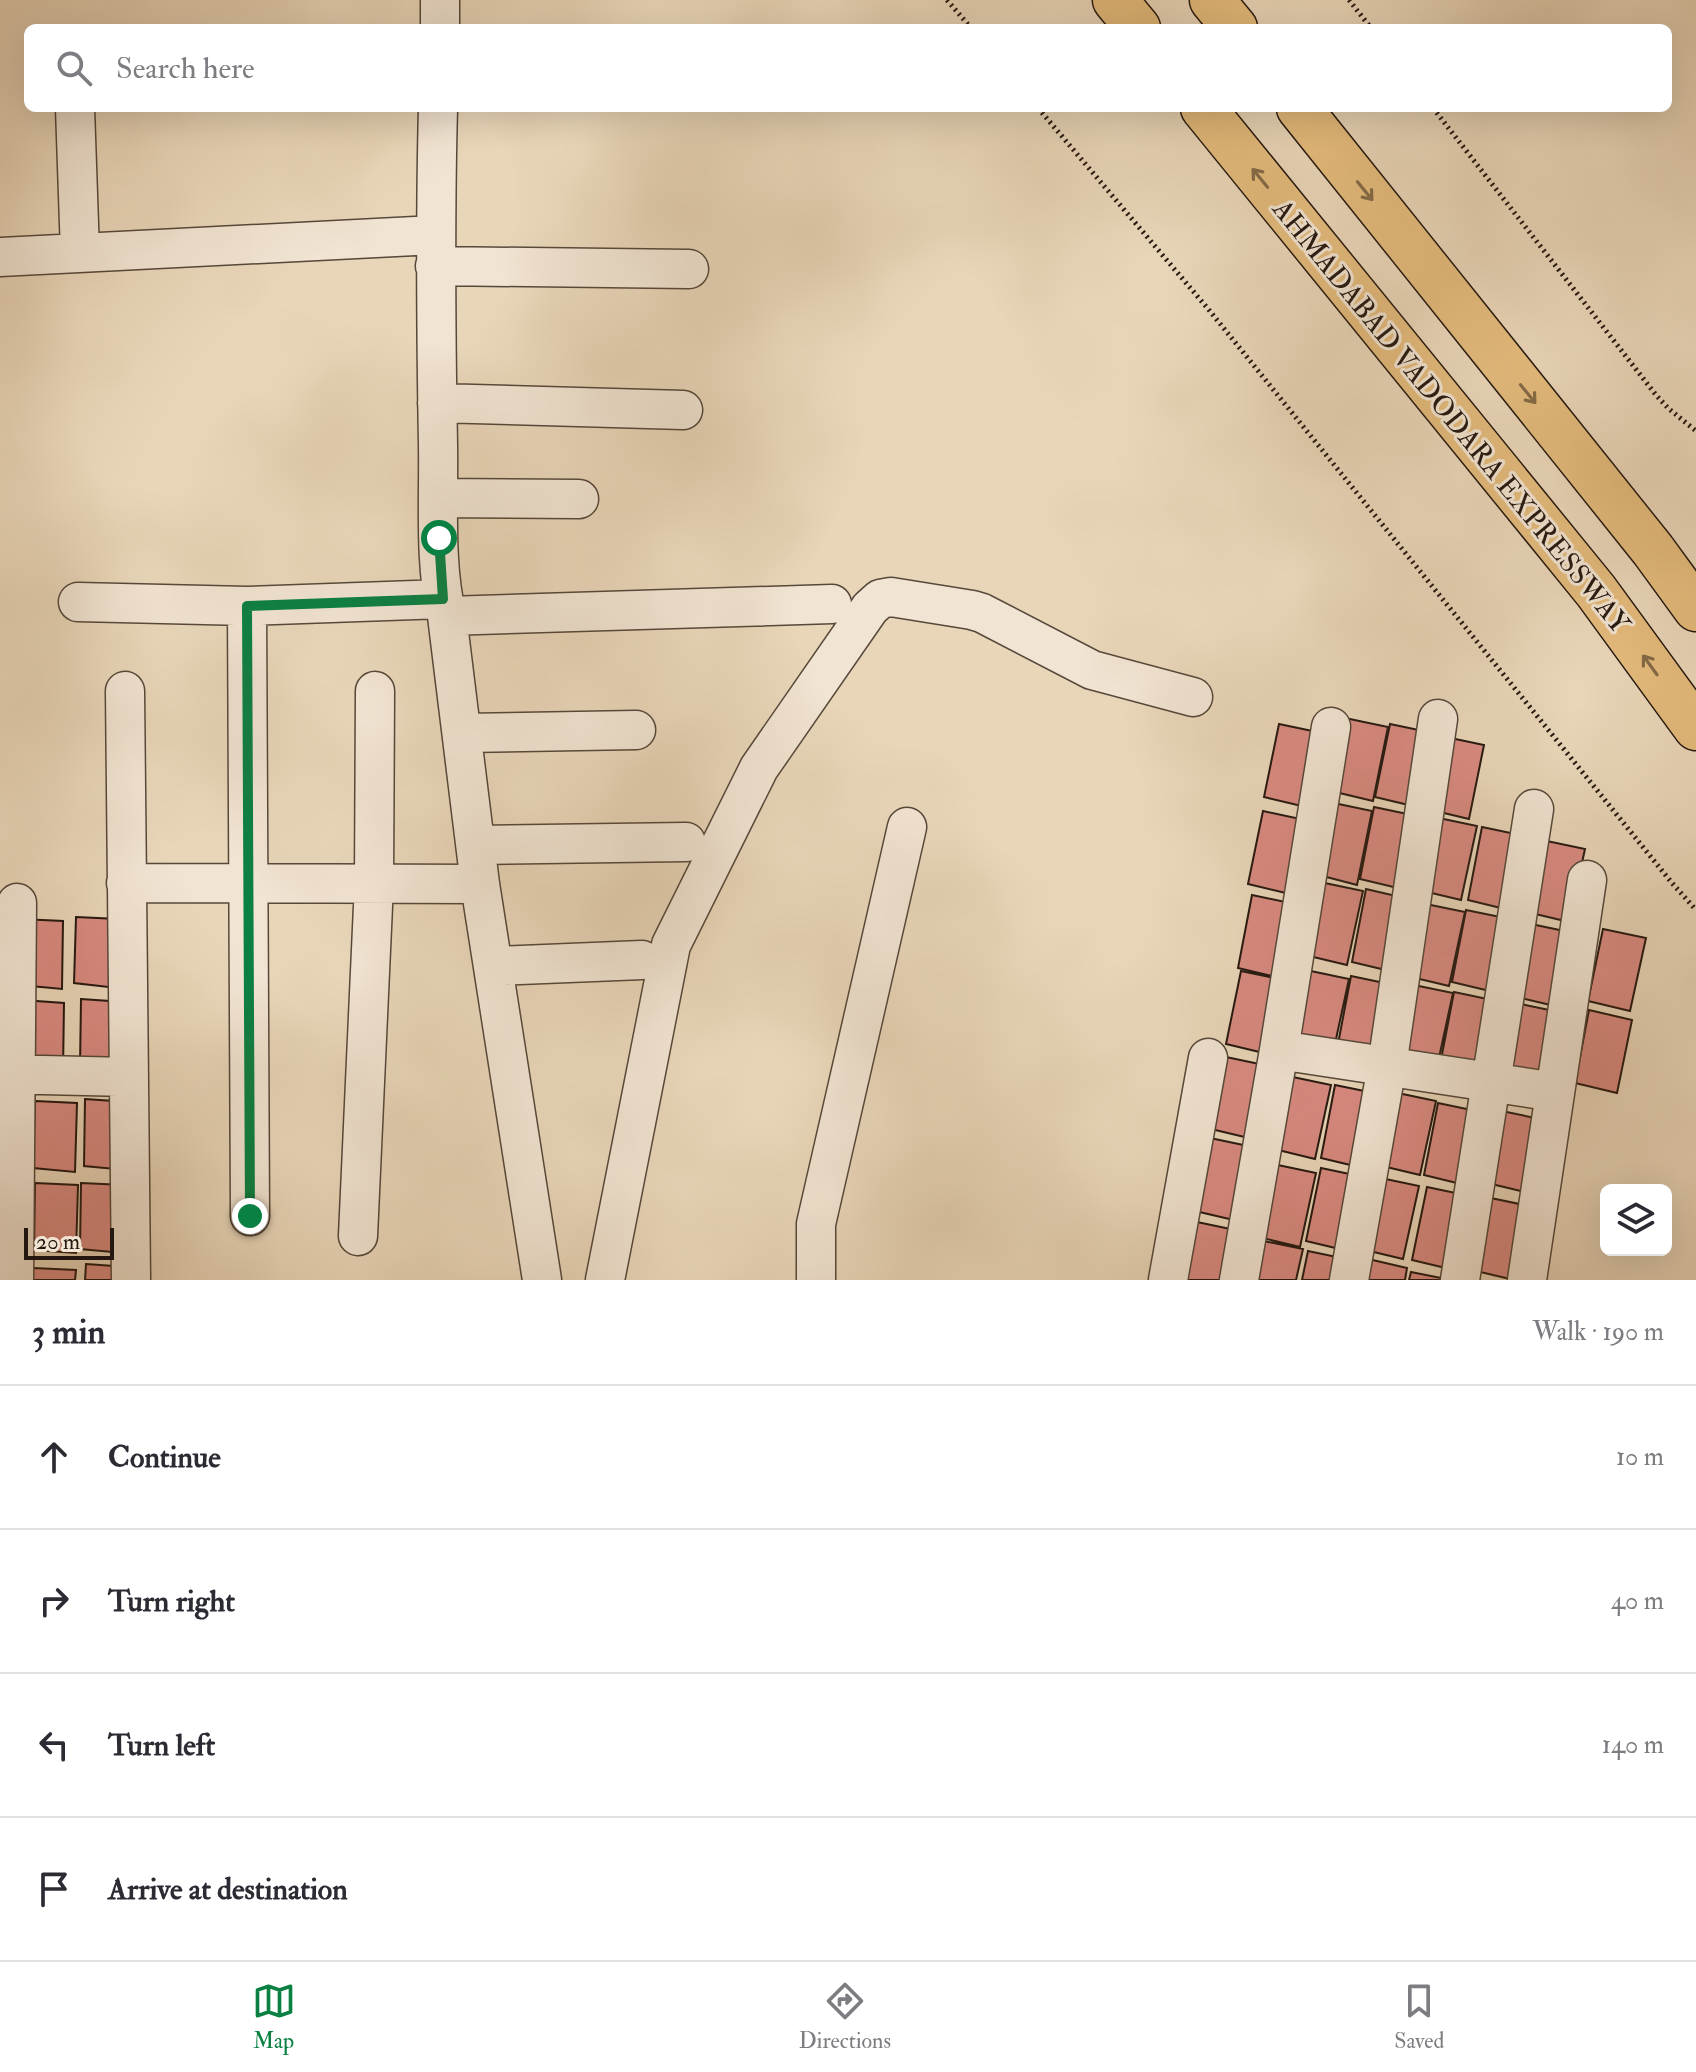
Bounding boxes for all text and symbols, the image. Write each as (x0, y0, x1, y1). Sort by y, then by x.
search box (24, 24, 1672, 112)
icon: search (52, 46, 96, 90)
text: Search here (116, 50, 255, 87)
one-way arrow (1251, 168, 1269, 189)
one-way arrow (1356, 180, 1374, 201)
street label: AHMADABAD VADODARA EXPRESSWAY (1264, 192, 1638, 642)
one-way arrow (1518, 383, 1536, 404)
route start (421, 520, 457, 556)
one-way arrow (1642, 654, 1658, 676)
map controls (1600, 1184, 1672, 1256)
button: layers (1600, 1184, 1672, 1256)
route end (232, 1198, 268, 1234)
scale bar (24, 1224, 114, 1260)
text: 20 m (36, 1228, 80, 1256)
text: 3 min (32, 1311, 105, 1354)
text: Walk · 190 m (1533, 1316, 1664, 1348)
icon: ahead (32, 1435, 76, 1479)
text: Continue (108, 1439, 221, 1476)
text: 10 m (1616, 1441, 1664, 1473)
icon: right (32, 1579, 76, 1623)
text: Turn right (108, 1583, 235, 1620)
text: 40 m (1611, 1585, 1664, 1617)
icon: left (32, 1723, 76, 1767)
text: Turn left (108, 1727, 215, 1764)
text: 140 m (1602, 1729, 1664, 1761)
icon: arrive (32, 1867, 76, 1911)
text: Arrive at destination (108, 1871, 348, 1908)
tab: Map (252, 1979, 296, 2055)
tab: Directions (799, 1979, 891, 2055)
tab: Saved (1394, 1979, 1444, 2055)

